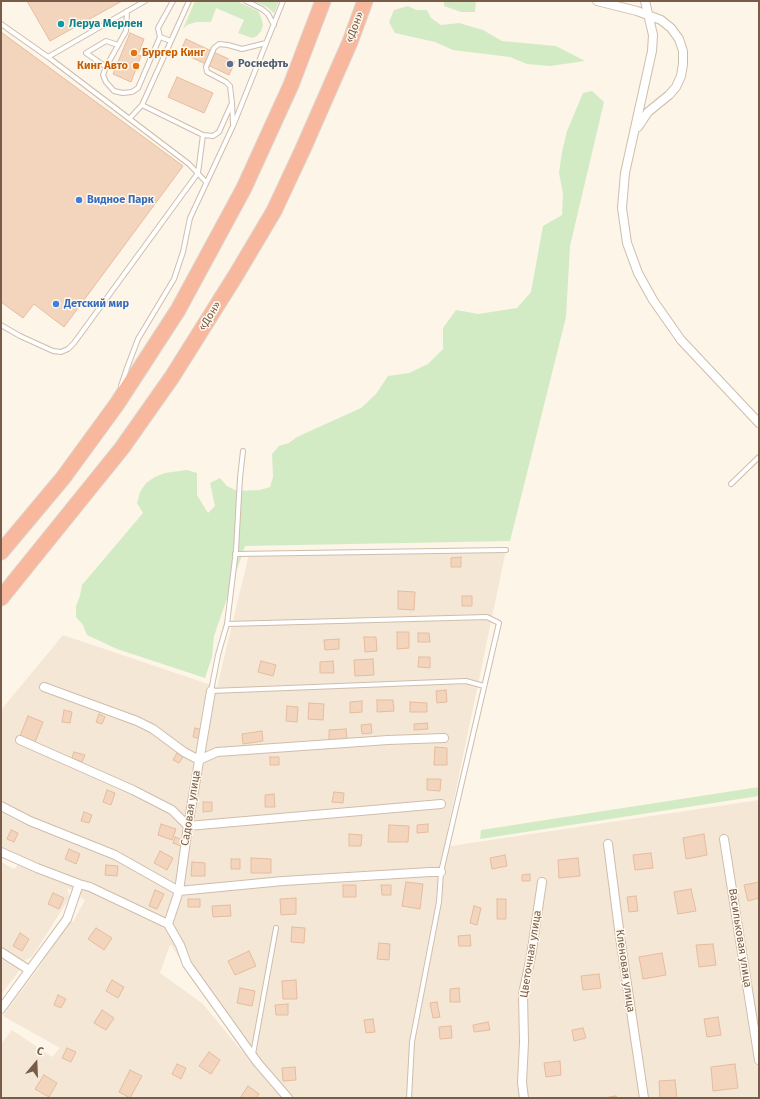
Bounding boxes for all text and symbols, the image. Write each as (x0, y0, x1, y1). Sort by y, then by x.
street label: «Дон» (343, 10, 367, 44)
place label: Леруа Мерлен (69, 17, 143, 31)
marker: Леруа Мерлен (56, 19, 66, 29)
place label: Бургер Кинг (142, 46, 205, 60)
marker: Бургер Кинг (129, 48, 139, 58)
place label: Роснефть (238, 57, 288, 71)
place label: Кинг Авто (77, 59, 128, 73)
marker: Роснефть (225, 59, 235, 69)
marker: Кинг Авто (131, 61, 141, 71)
place label: Видное Парк (87, 193, 154, 207)
marker: Видное Парк (74, 195, 84, 205)
place label: Детский мир (64, 297, 129, 311)
marker: Детский мир (51, 299, 61, 309)
street label: «Дон» (196, 299, 224, 333)
street label: Садовая улица (179, 769, 203, 847)
street label: Васильковая улица (726, 887, 754, 989)
street label: Цветочная улица (518, 909, 544, 999)
street label: Кленовая улица (613, 929, 637, 1013)
north arrow (16, 1043, 56, 1083)
text: С (35, 1044, 45, 1058)

